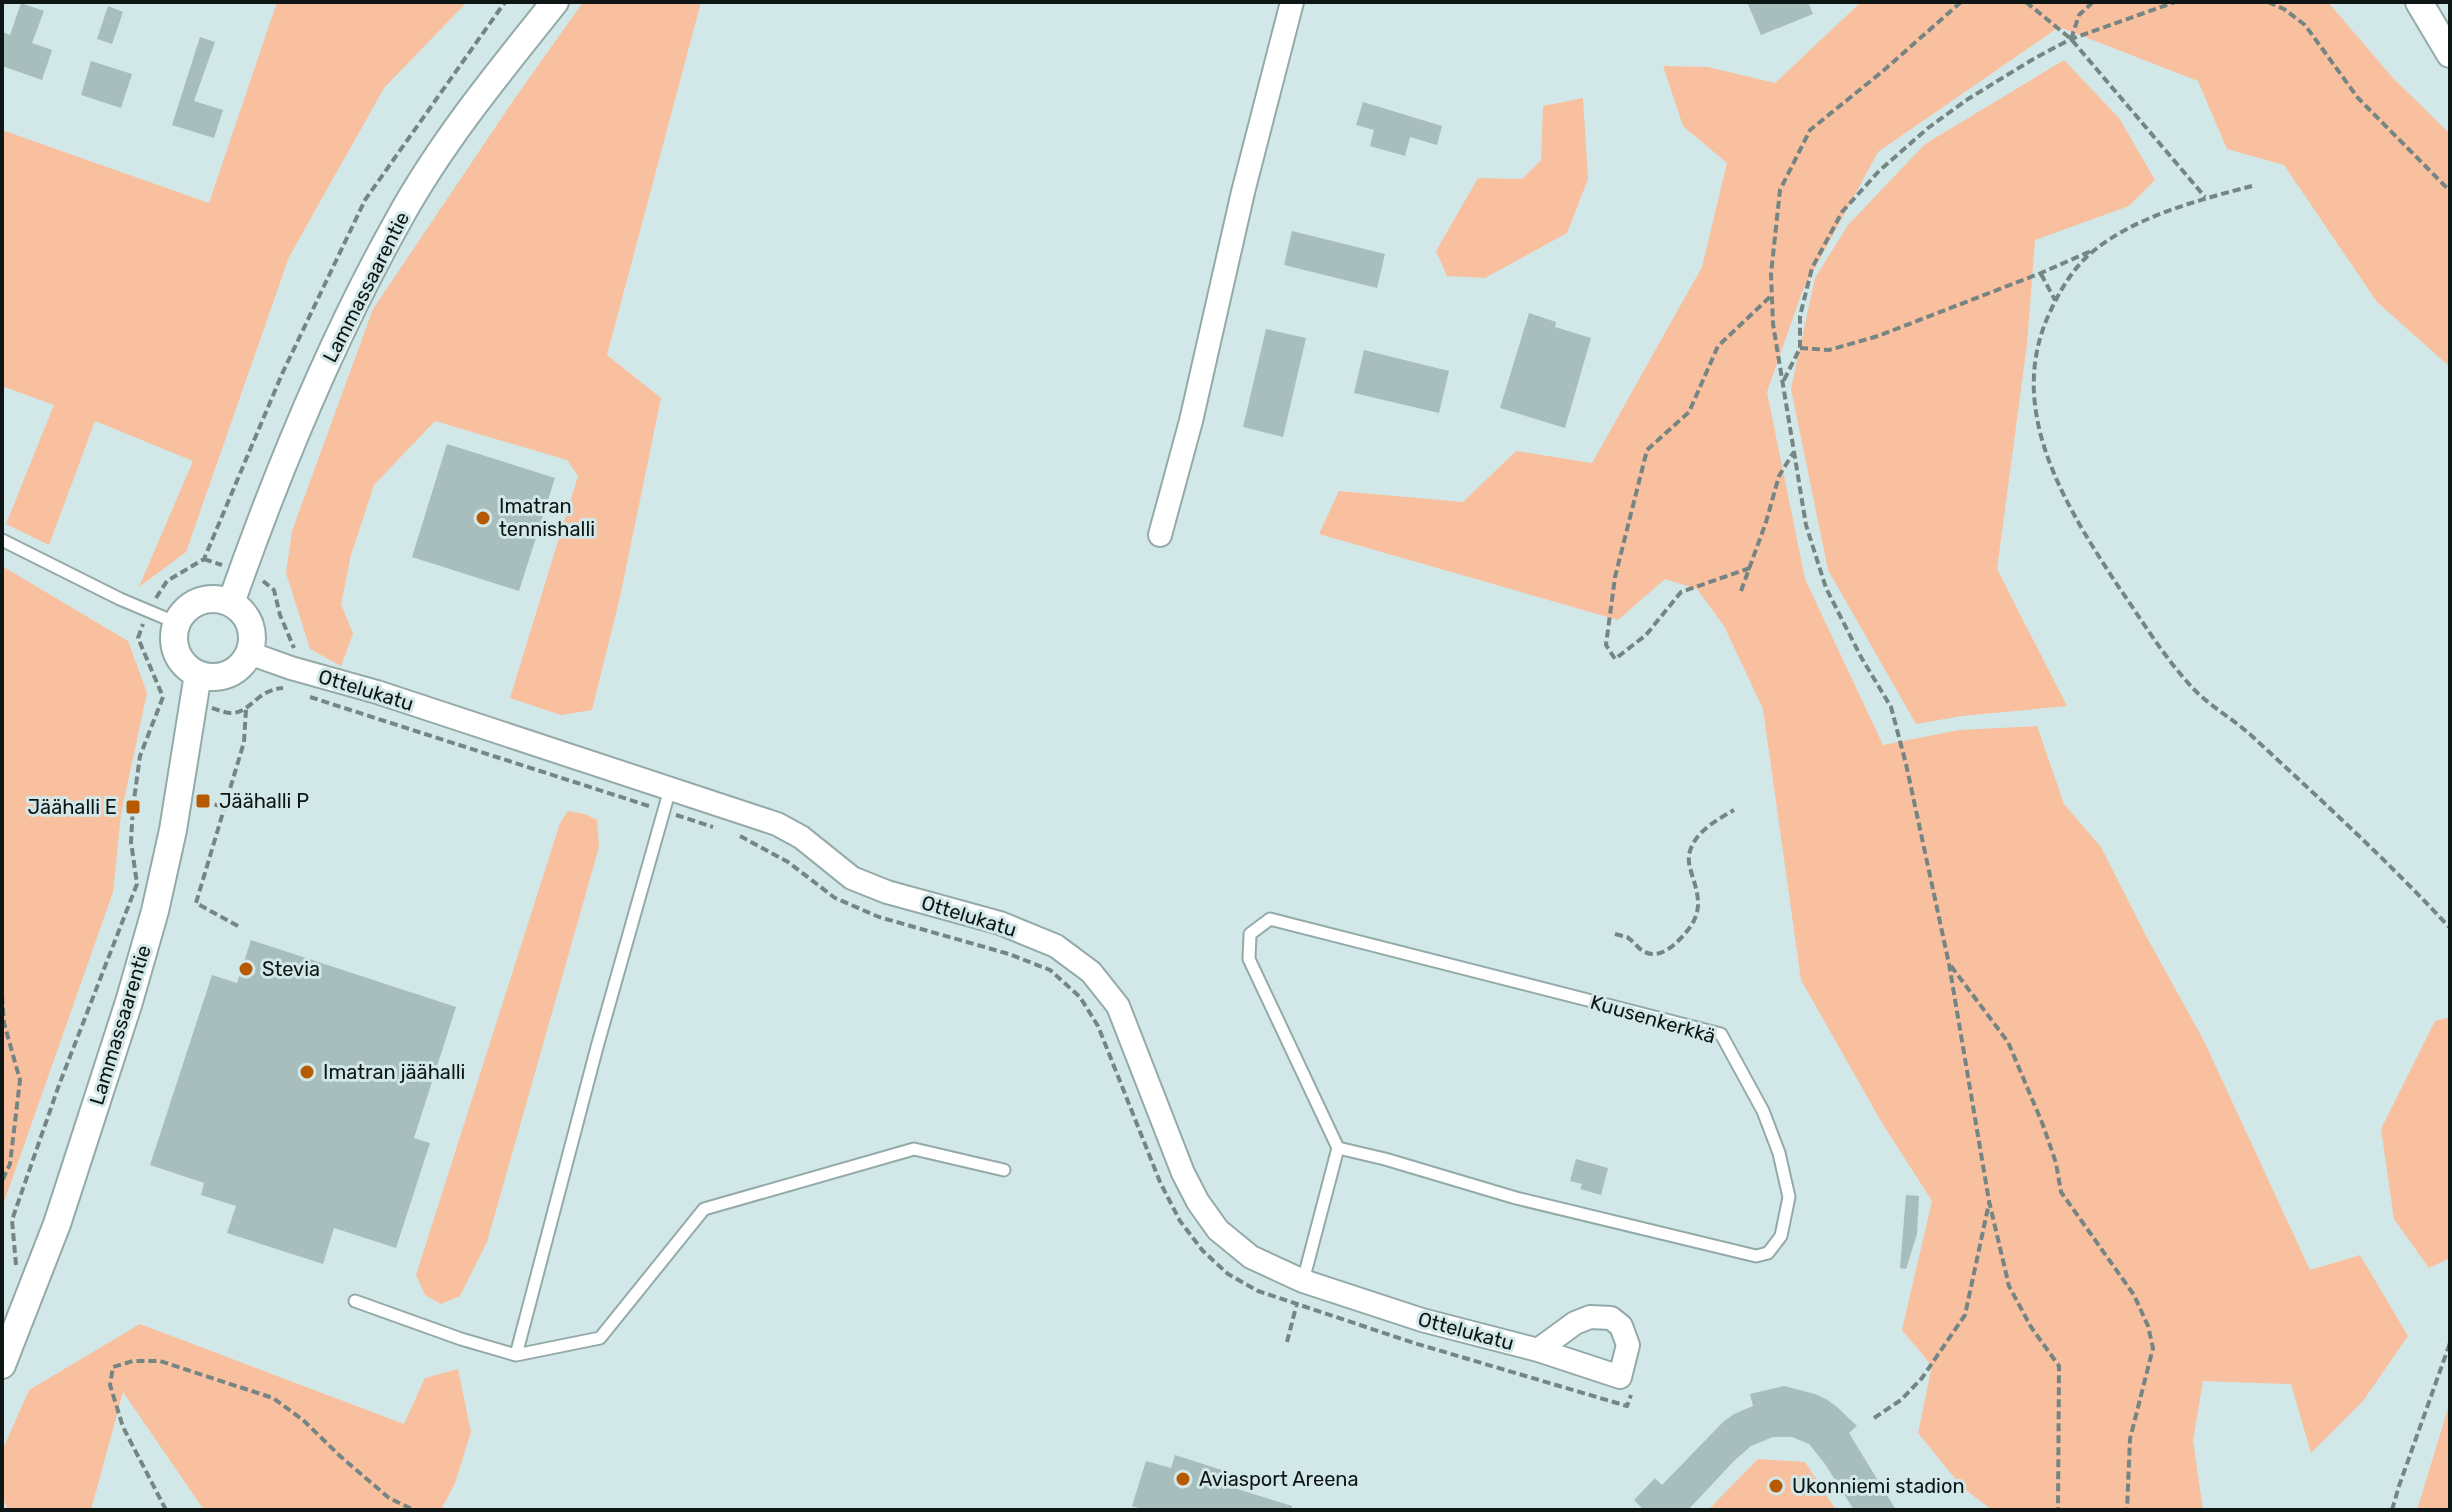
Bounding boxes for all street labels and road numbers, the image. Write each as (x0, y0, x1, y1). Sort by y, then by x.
street label: Lammassaarentie (318, 208, 414, 366)
street label: Ottelukatu (316, 664, 416, 716)
street label: Ottelukatu (919, 890, 1019, 942)
street label: Lammassaarentie (84, 942, 156, 1108)
street label: Kuusenkerkkä (1588, 990, 1718, 1048)
street label: Ottelukatu (1415, 1307, 1517, 1355)

